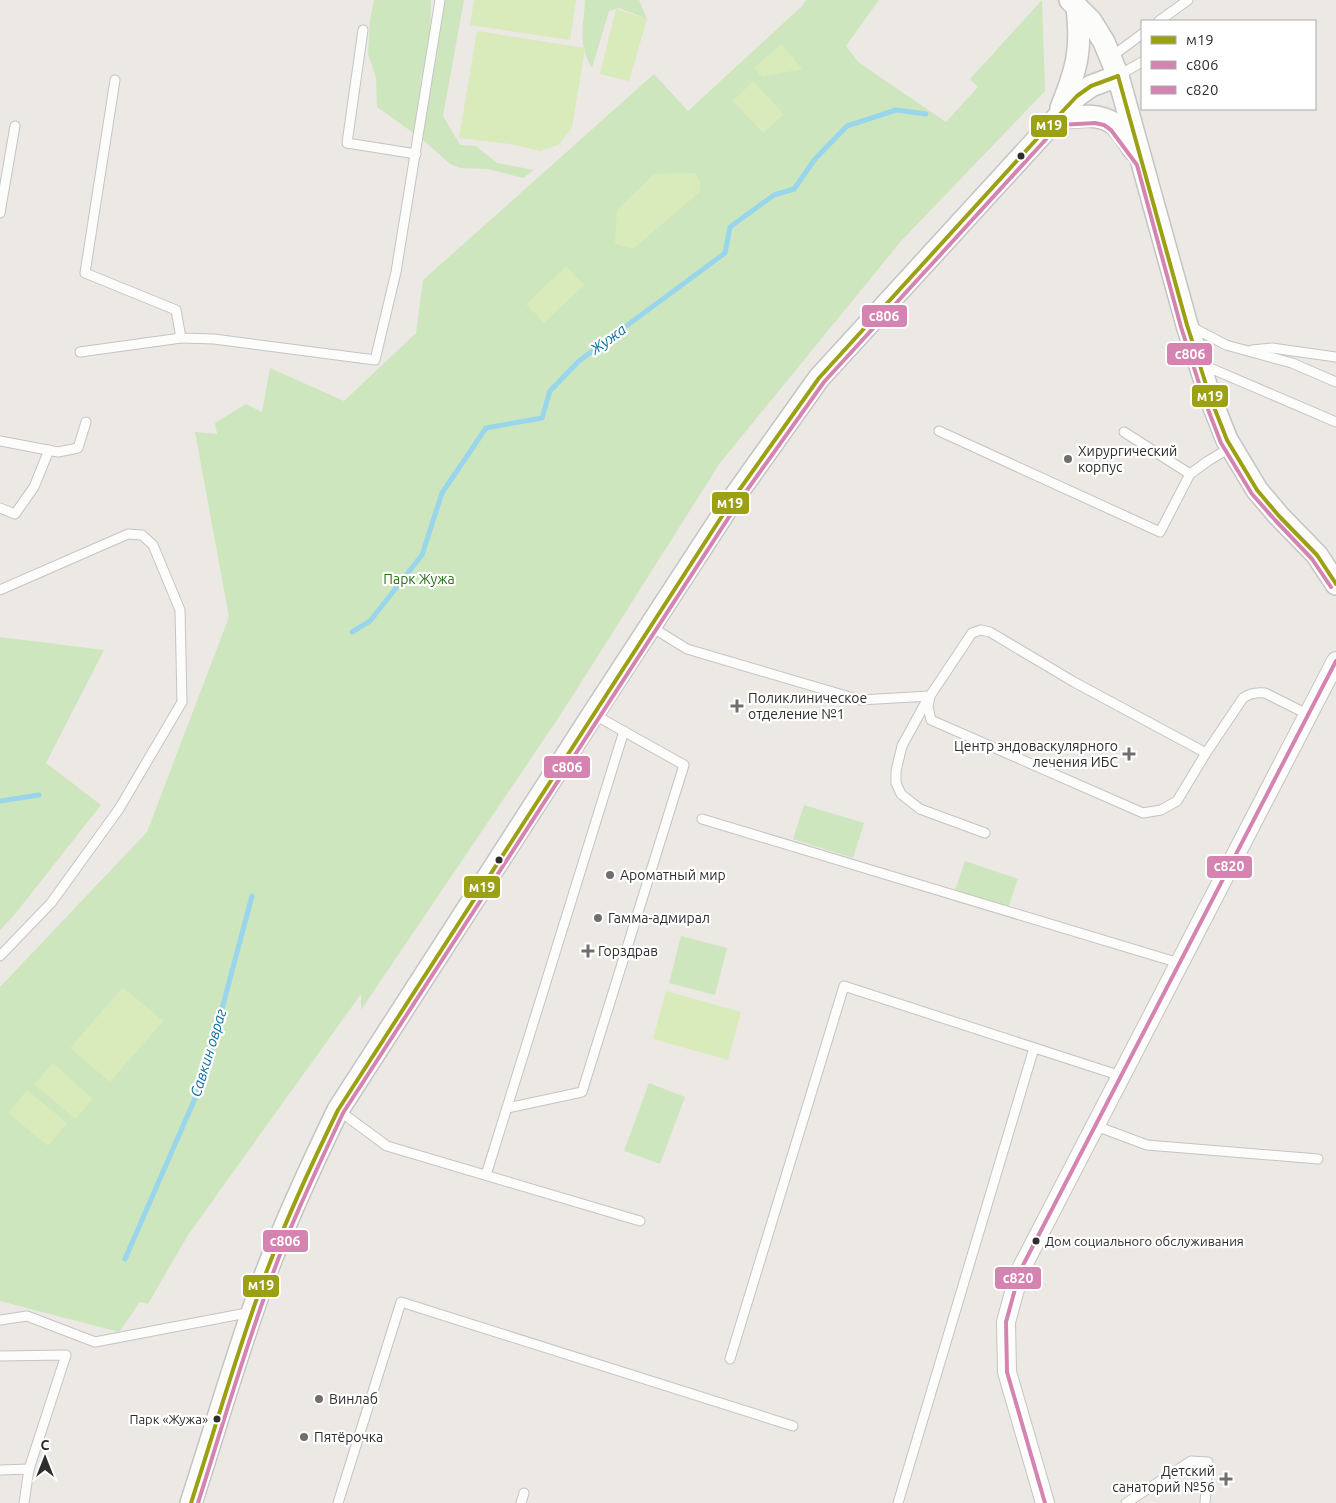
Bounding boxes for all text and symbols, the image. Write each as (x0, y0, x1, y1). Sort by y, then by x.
legend (1141, 20, 1316, 110)
text: м19 (1186, 31, 1214, 48)
text: с806 (1186, 56, 1218, 73)
text: с820 (1186, 81, 1218, 98)
line badge: м19 (1030, 114, 1068, 138)
text: м19 (1036, 117, 1062, 133)
unlabelled marker (1016, 151, 1026, 161)
line badge: с806 (861, 304, 908, 328)
text: с806 (869, 308, 899, 324)
water label: Жужа (586, 321, 629, 358)
line badge: с806 (1166, 342, 1213, 366)
text: с806 (1175, 346, 1205, 362)
line badge: м19 (1191, 384, 1229, 408)
text: м19 (1197, 388, 1223, 404)
place label: Хирургический корпус (1078, 443, 1177, 475)
marker: Хирургический корпус (1062, 453, 1074, 465)
line badge: м19 (711, 491, 750, 515)
text: м19 (717, 495, 743, 511)
park label: Парк Жужа (383, 571, 455, 587)
place label: Поликлиническое отделение №1 (748, 690, 867, 722)
marker: Поликлиническое отделение №1 (730, 699, 744, 713)
place label: Центр эндоваскулярного лечения ИБС (954, 738, 1118, 770)
marker: Центр эндоваскулярного лечения ИБС (1122, 747, 1136, 761)
line badge: с806 (543, 755, 591, 779)
text: с806 (552, 759, 582, 775)
unlabelled marker (494, 855, 504, 865)
line badge: с820 (1206, 855, 1253, 879)
text: с820 (1214, 858, 1244, 874)
place label: Ароматный мир (620, 867, 726, 883)
marker: Ароматный мир (604, 869, 616, 881)
line badge: м19 (463, 875, 501, 899)
text: м19 (469, 879, 495, 895)
place label: Гамма-адмирал (608, 910, 710, 926)
marker: Гамма-адмирал (592, 912, 604, 924)
place label: Горздрав (598, 943, 658, 959)
marker: Горздрав (582, 945, 594, 957)
water label: Савкин овраг (187, 1007, 229, 1099)
line badge: с806 (262, 1229, 309, 1253)
text: с806 (270, 1233, 300, 1249)
place label: Дом социального обслуживания (1045, 1234, 1244, 1248)
marker: Дом социального обслуживания (1031, 1236, 1041, 1246)
line badge: с820 (994, 1266, 1042, 1290)
text: с820 (1003, 1270, 1033, 1286)
line badge: м19 (242, 1274, 280, 1298)
text: м19 (248, 1277, 274, 1293)
place label: Винлаб (329, 1391, 378, 1407)
marker: Винлаб (313, 1393, 325, 1405)
place label: Парк «Жужа» (129, 1412, 208, 1426)
marker: Парк «Жужа» (212, 1414, 222, 1424)
place label: Пятёрочка (314, 1429, 383, 1445)
marker: Пятёрочка (298, 1431, 310, 1443)
north arrow (20, 1433, 70, 1483)
text: С (41, 1437, 50, 1453)
place label: Детский санаторий №56 (1112, 1463, 1215, 1495)
marker: Детский санаторий №56 (1219, 1472, 1233, 1486)

